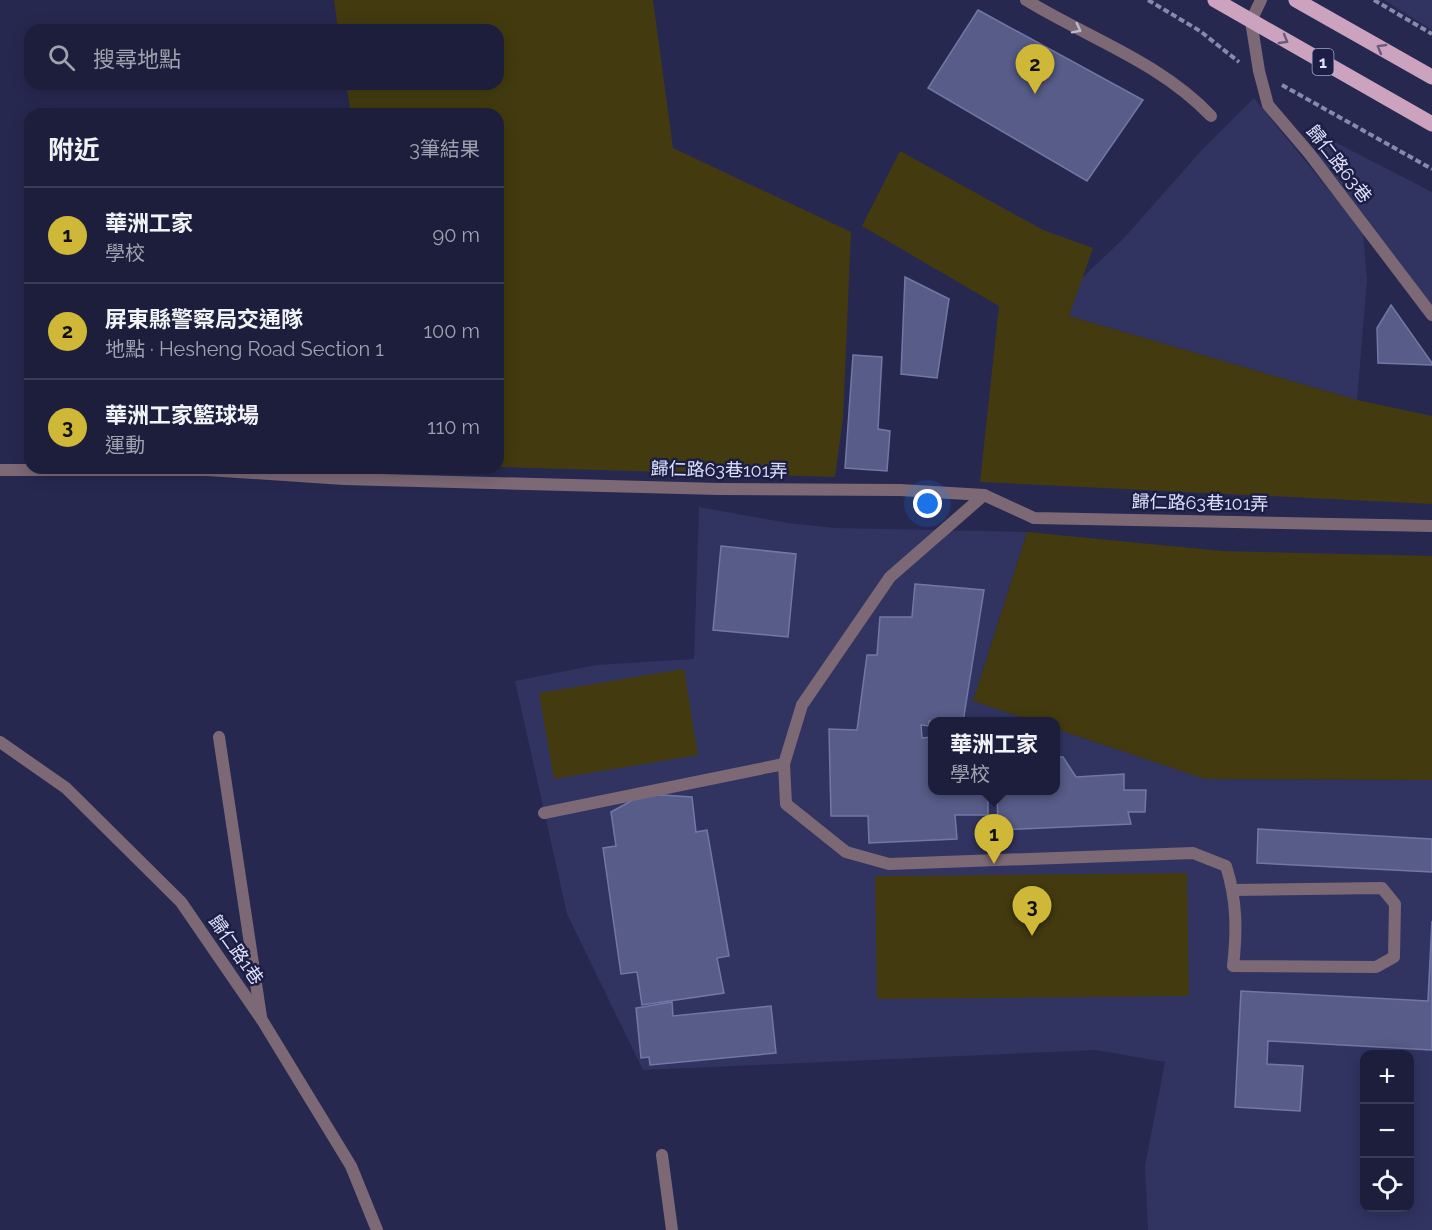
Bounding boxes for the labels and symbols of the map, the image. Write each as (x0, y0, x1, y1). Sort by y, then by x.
one-way arrow (1071, 21, 1082, 33)
one-way arrow (1278, 33, 1288, 44)
pin: 2 (1016, 44, 1054, 94)
one-way arrow (1377, 44, 1387, 55)
road number: 1 (1312, 49, 1334, 75)
street label: 歸仁路63巷 (1303, 121, 1376, 207)
street label: 歸仁路63巷101弄 (650, 458, 788, 481)
your location (913, 489, 942, 518)
street label: 歸仁路63巷101弄 (1131, 491, 1269, 514)
pin: 1 (974, 814, 1014, 864)
pin: 3 (1012, 886, 1052, 936)
street label: 歸仁路1巷 (205, 911, 268, 988)

